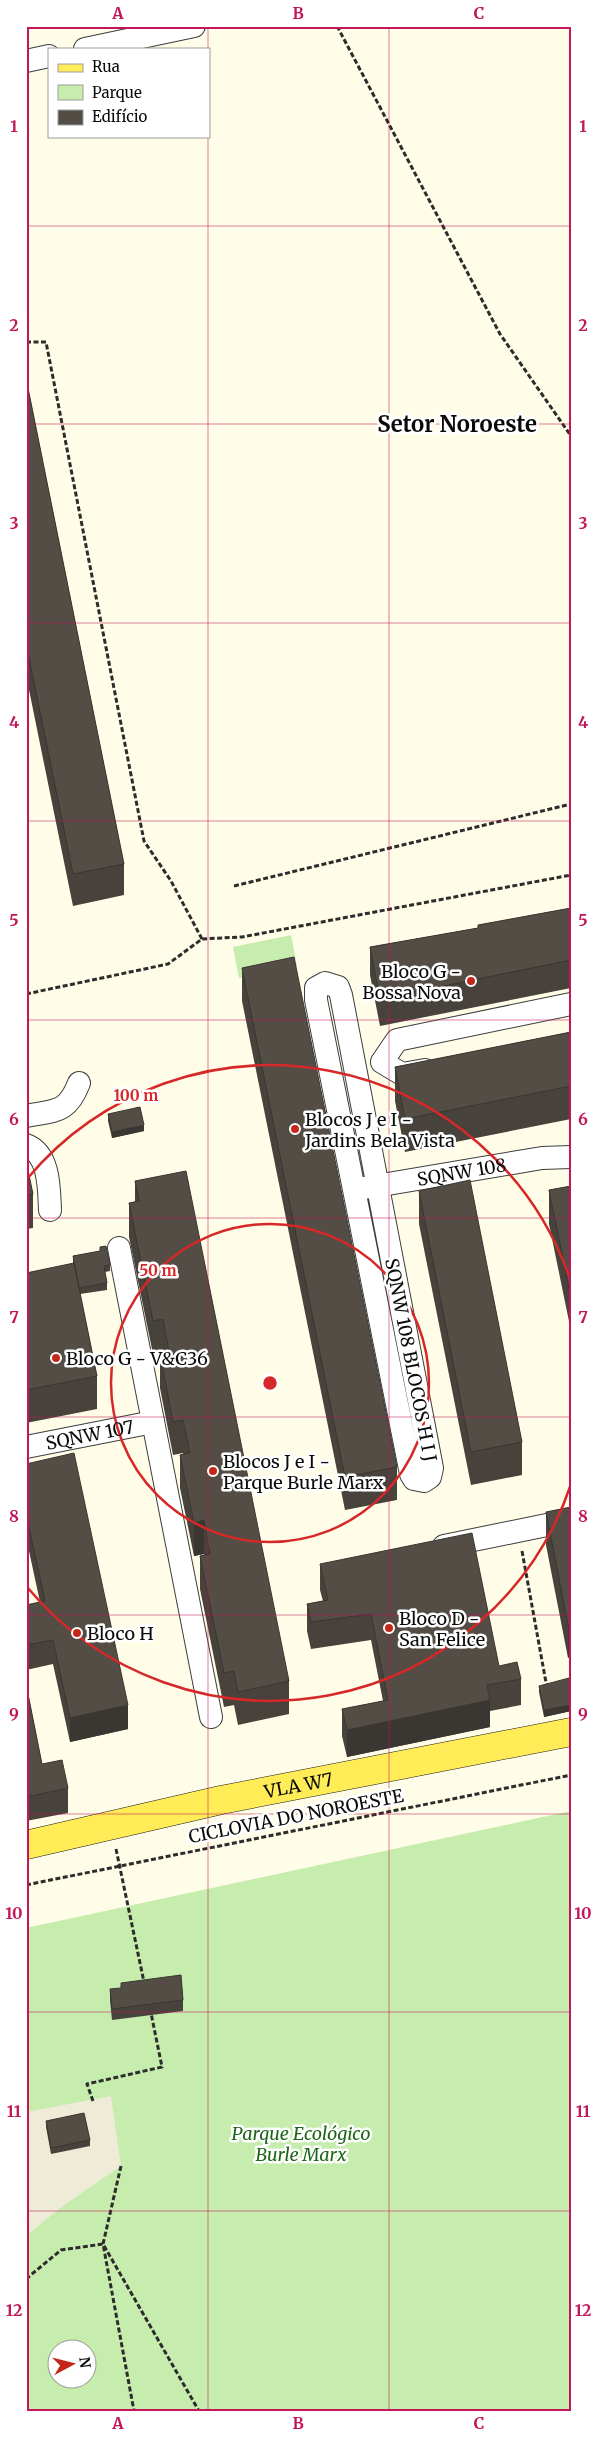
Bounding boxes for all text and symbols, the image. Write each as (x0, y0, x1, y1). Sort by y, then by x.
text: A (111, 3, 124, 23)
text: B (292, 3, 304, 23)
text: C (474, 3, 484, 23)
legend (48, 48, 210, 138)
text: Rua (92, 57, 120, 76)
text: Parque (92, 83, 142, 102)
text: Edifício (92, 107, 148, 126)
text: 1 (10, 116, 18, 136)
text: 1 (579, 116, 587, 136)
text: 2 (9, 315, 19, 335)
text: 2 (578, 315, 588, 335)
district label: Setor Noroeste (377, 410, 537, 438)
text: 3 (9, 513, 19, 533)
text: 3 (578, 513, 588, 533)
text: 4 (9, 712, 19, 732)
text: 4 (578, 712, 588, 732)
text: 5 (9, 910, 19, 930)
text: 5 (578, 910, 588, 930)
place label: Bloco G - Bossa Nova (362, 960, 461, 1004)
marker: Bloco G - Bossa Nova (465, 975, 477, 987)
text: 100 m (114, 1086, 158, 1105)
place label: Blocos J e I - Jardins Bela Vista (304, 1108, 455, 1152)
text: 6 (9, 1109, 19, 1129)
text: 6 (578, 1109, 588, 1129)
marker: Blocos J e I - Jardins Bela Vista (289, 1123, 301, 1135)
street label: SQNW 108 (415, 1153, 508, 1190)
street label: SQNW 108 BLOCOS H I J (380, 1256, 442, 1464)
text: 50 m (139, 1261, 177, 1280)
text: 7 (9, 1307, 19, 1327)
text: 7 (578, 1307, 588, 1327)
place label: Bloco G - V&C36 (66, 1347, 208, 1370)
marker: Bloco G - V&C36 (50, 1352, 62, 1364)
centre of rings (261, 1374, 279, 1392)
street label: SQNW 107 (44, 1415, 136, 1454)
place label: Blocos J e I - Parque Burle Marx (223, 1450, 384, 1494)
marker: Blocos J e I - Parque Burle Marx (207, 1465, 219, 1477)
text: 8 (9, 1506, 19, 1526)
text: 8 (578, 1506, 588, 1526)
place label: Bloco D - San Felice (399, 1607, 485, 1651)
place label: Bloco H (87, 1622, 154, 1645)
marker: Bloco D - San Felice (383, 1622, 395, 1634)
marker: Bloco H (71, 1627, 83, 1639)
text: 9 (9, 1704, 19, 1724)
text: 9 (578, 1704, 588, 1724)
street label: VLA W7 (261, 1767, 335, 1803)
street label: CICLOVIA DO NOROESTE (186, 1784, 406, 1848)
text: 10 (5, 1903, 23, 1923)
text: 10 (574, 1903, 592, 1923)
text: 11 (7, 2101, 22, 2121)
text: 11 (576, 2101, 591, 2121)
park label: Parque Ecológico Burle Marx (232, 2122, 370, 2166)
text: 12 (6, 2300, 22, 2320)
text: 12 (575, 2300, 591, 2320)
north arrow (48, 2340, 98, 2390)
text: N (75, 2356, 95, 2369)
text: A (111, 2413, 124, 2433)
text: B (292, 2413, 304, 2433)
text: C (474, 2413, 484, 2433)

